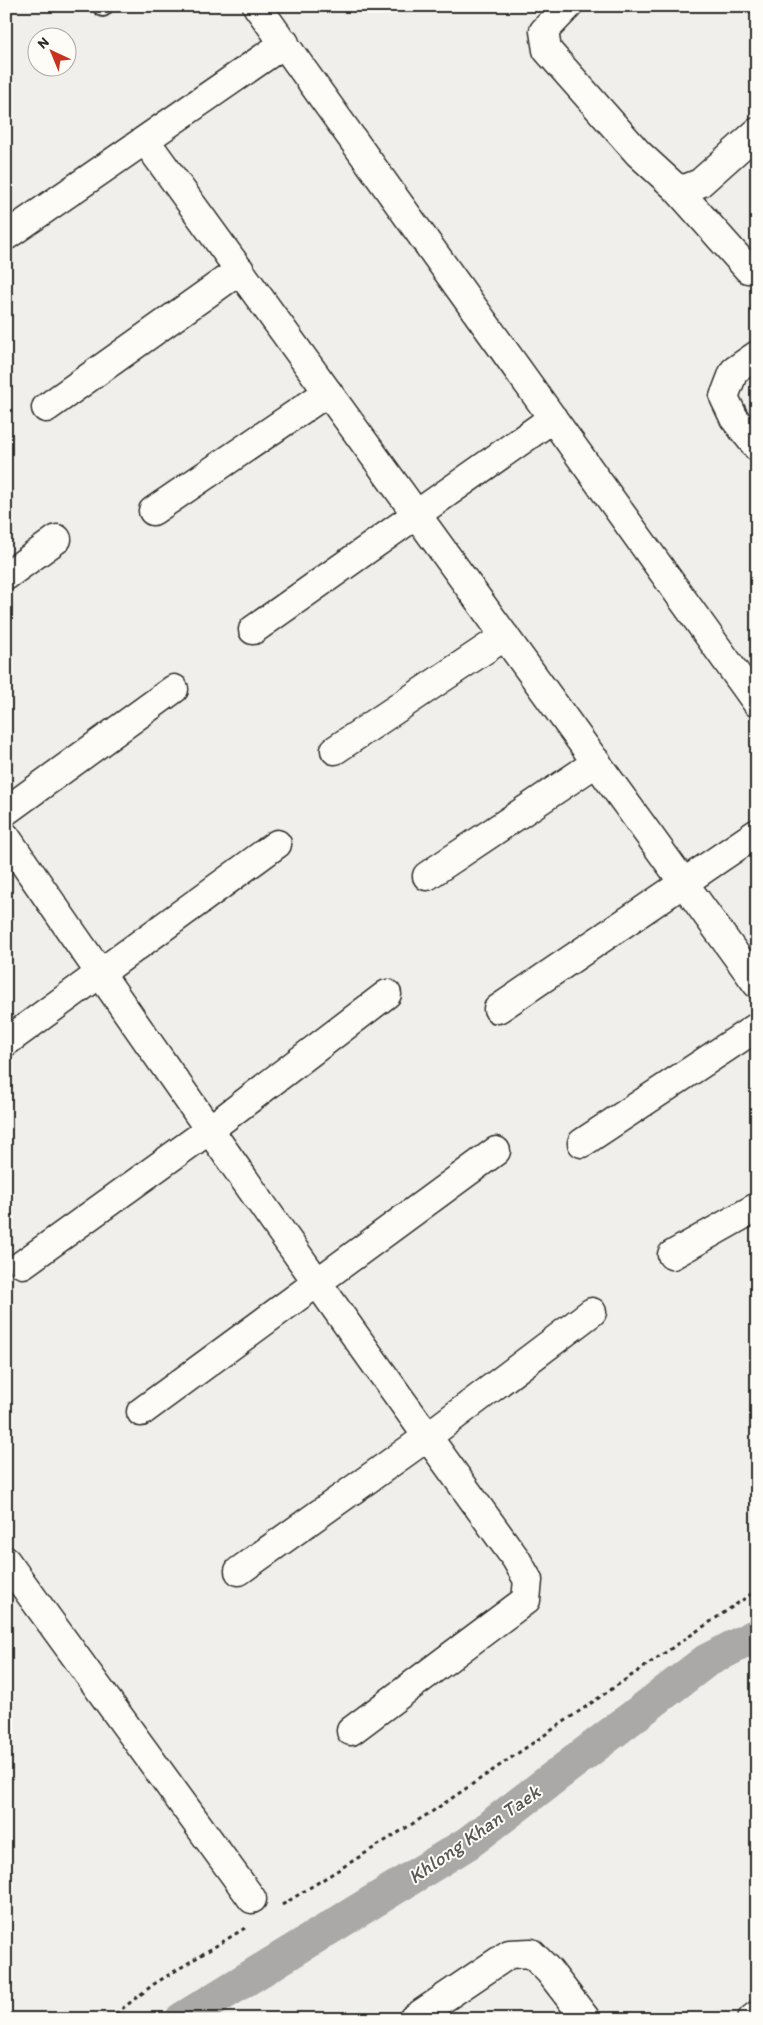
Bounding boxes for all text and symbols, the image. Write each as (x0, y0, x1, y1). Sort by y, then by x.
north arrow (28, 28, 78, 78)
text: N (34, 34, 53, 52)
water label: Khlong Khan Taek (403, 1779, 546, 1888)

